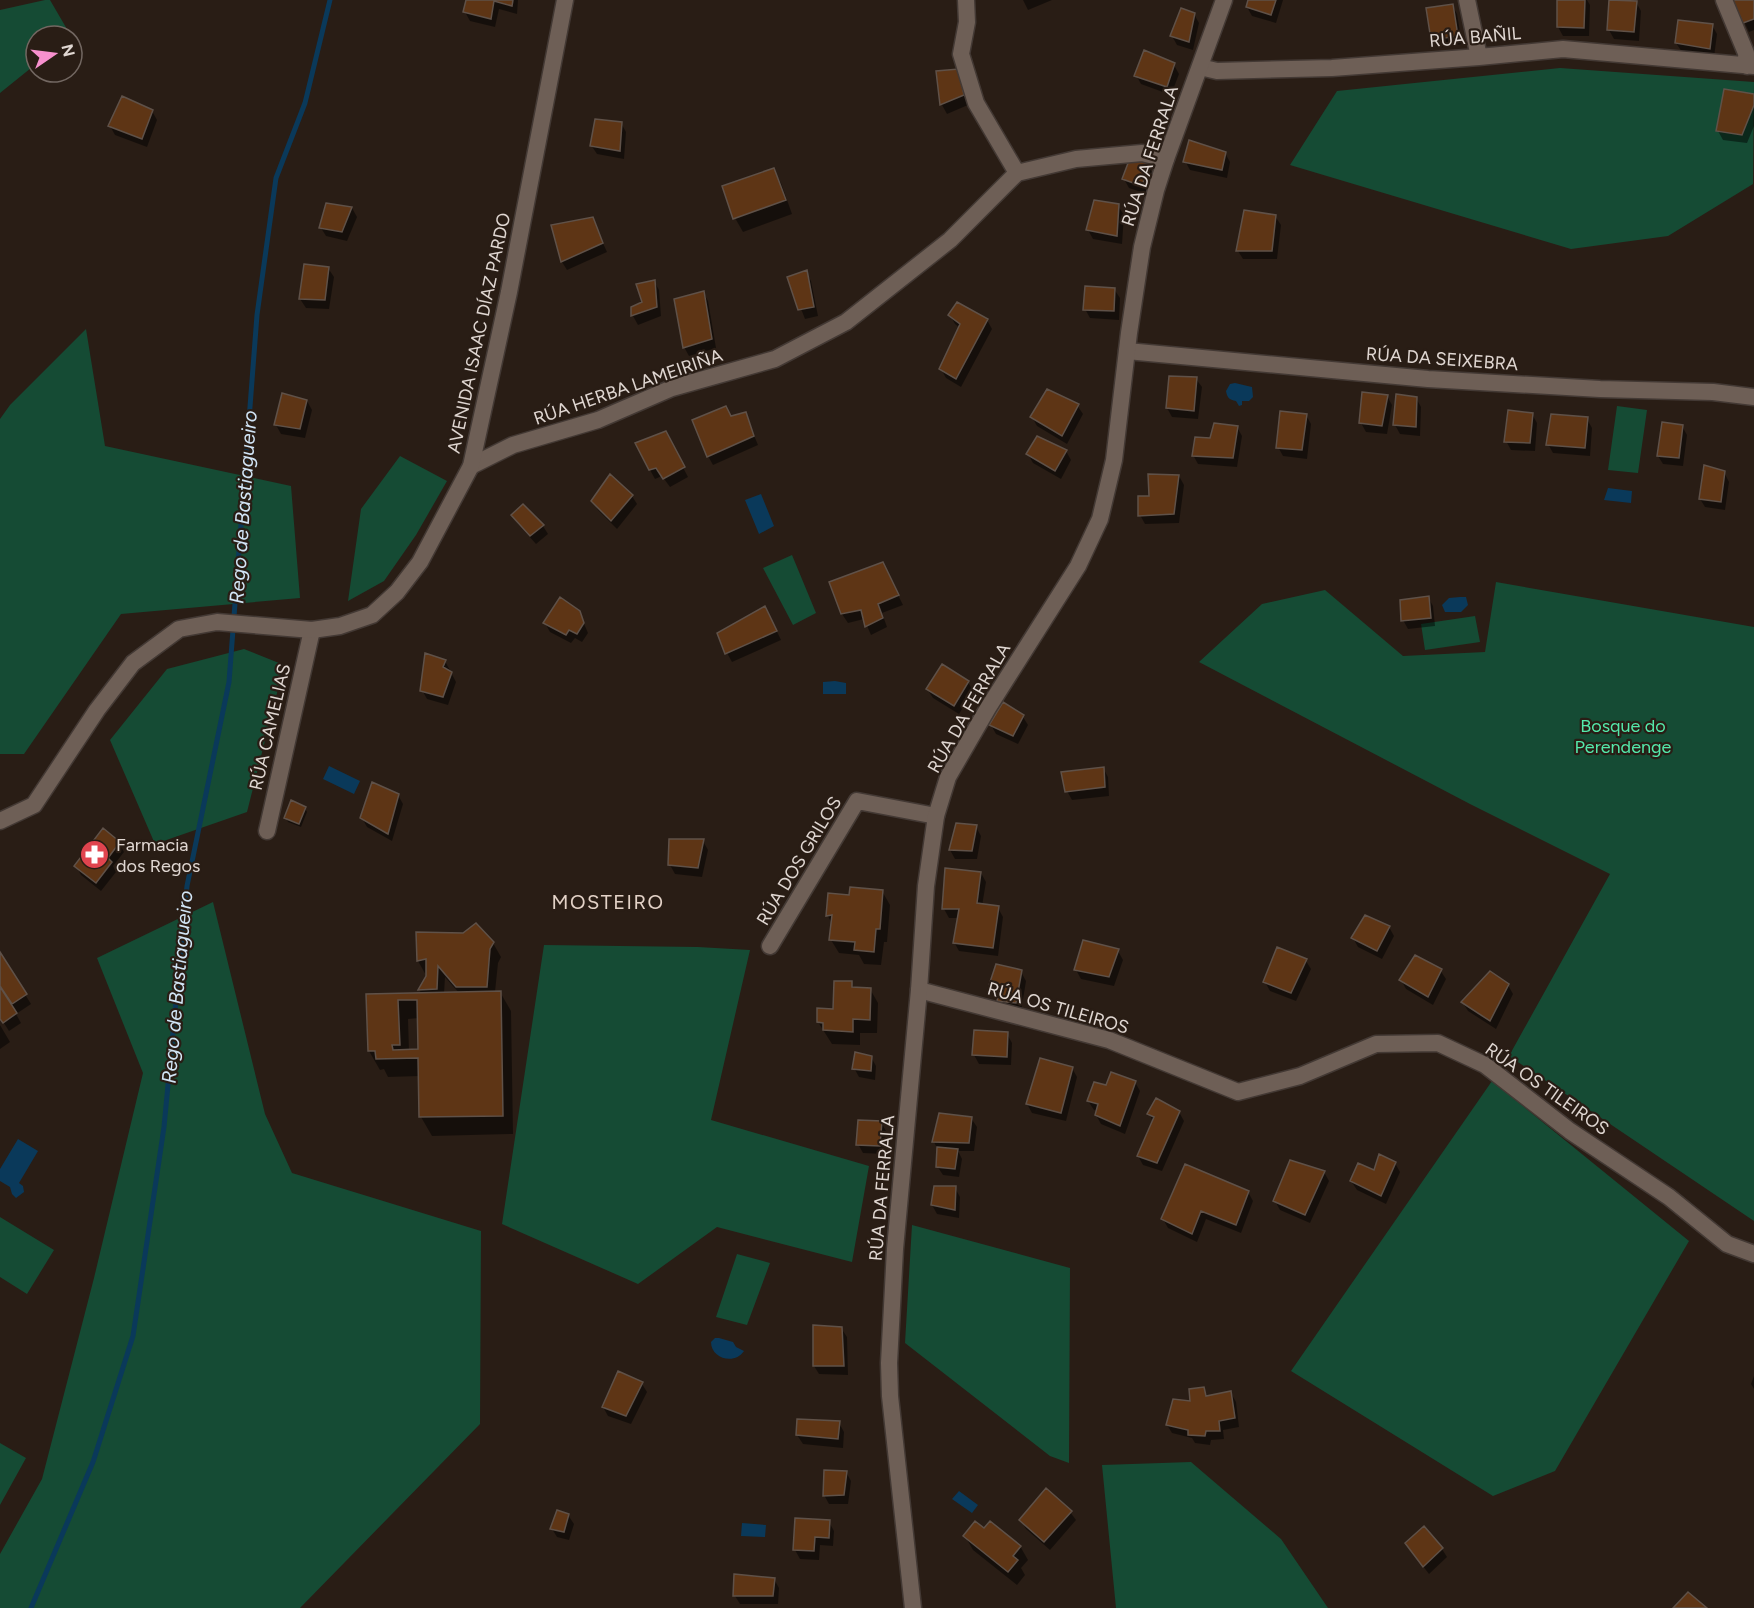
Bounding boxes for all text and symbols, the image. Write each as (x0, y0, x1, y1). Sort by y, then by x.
street label: RÚA BAÑIL (1428, 22, 1522, 52)
north arrow (24, 24, 84, 84)
text: N (57, 42, 79, 59)
street label: RÚA DA FERRALA (1117, 83, 1183, 229)
street label: AVENIDA ISAAC DÍAZ PARDO (443, 211, 515, 455)
street label: RÚA DA SEIXEBRA (1365, 343, 1519, 375)
street label: RÚA HERBA LAMEIRIÑA (531, 344, 725, 430)
water label: Rego de Bastiagueiro (224, 409, 262, 604)
street label: RÚA DA FERRALA (923, 639, 1015, 777)
street label: RÚA CAMELIAS (245, 662, 295, 792)
park label: Bosque do Perendenge (1575, 715, 1672, 758)
street label: RÚA DOS GRILOS (752, 793, 846, 929)
place label: Farmacia dos Regos (116, 834, 200, 877)
pharmacy icon: Farmacia dos Regos (79, 839, 111, 871)
water label: Rego de Bastiagueiro (157, 889, 197, 1085)
district label: MOSTEIRO (551, 890, 665, 914)
street label: RÚA OS TILEIROS (985, 977, 1131, 1039)
street label: RÚA OS TILEIROS (1481, 1038, 1613, 1140)
street label: RÚA DA FERRALA (865, 1114, 899, 1262)

